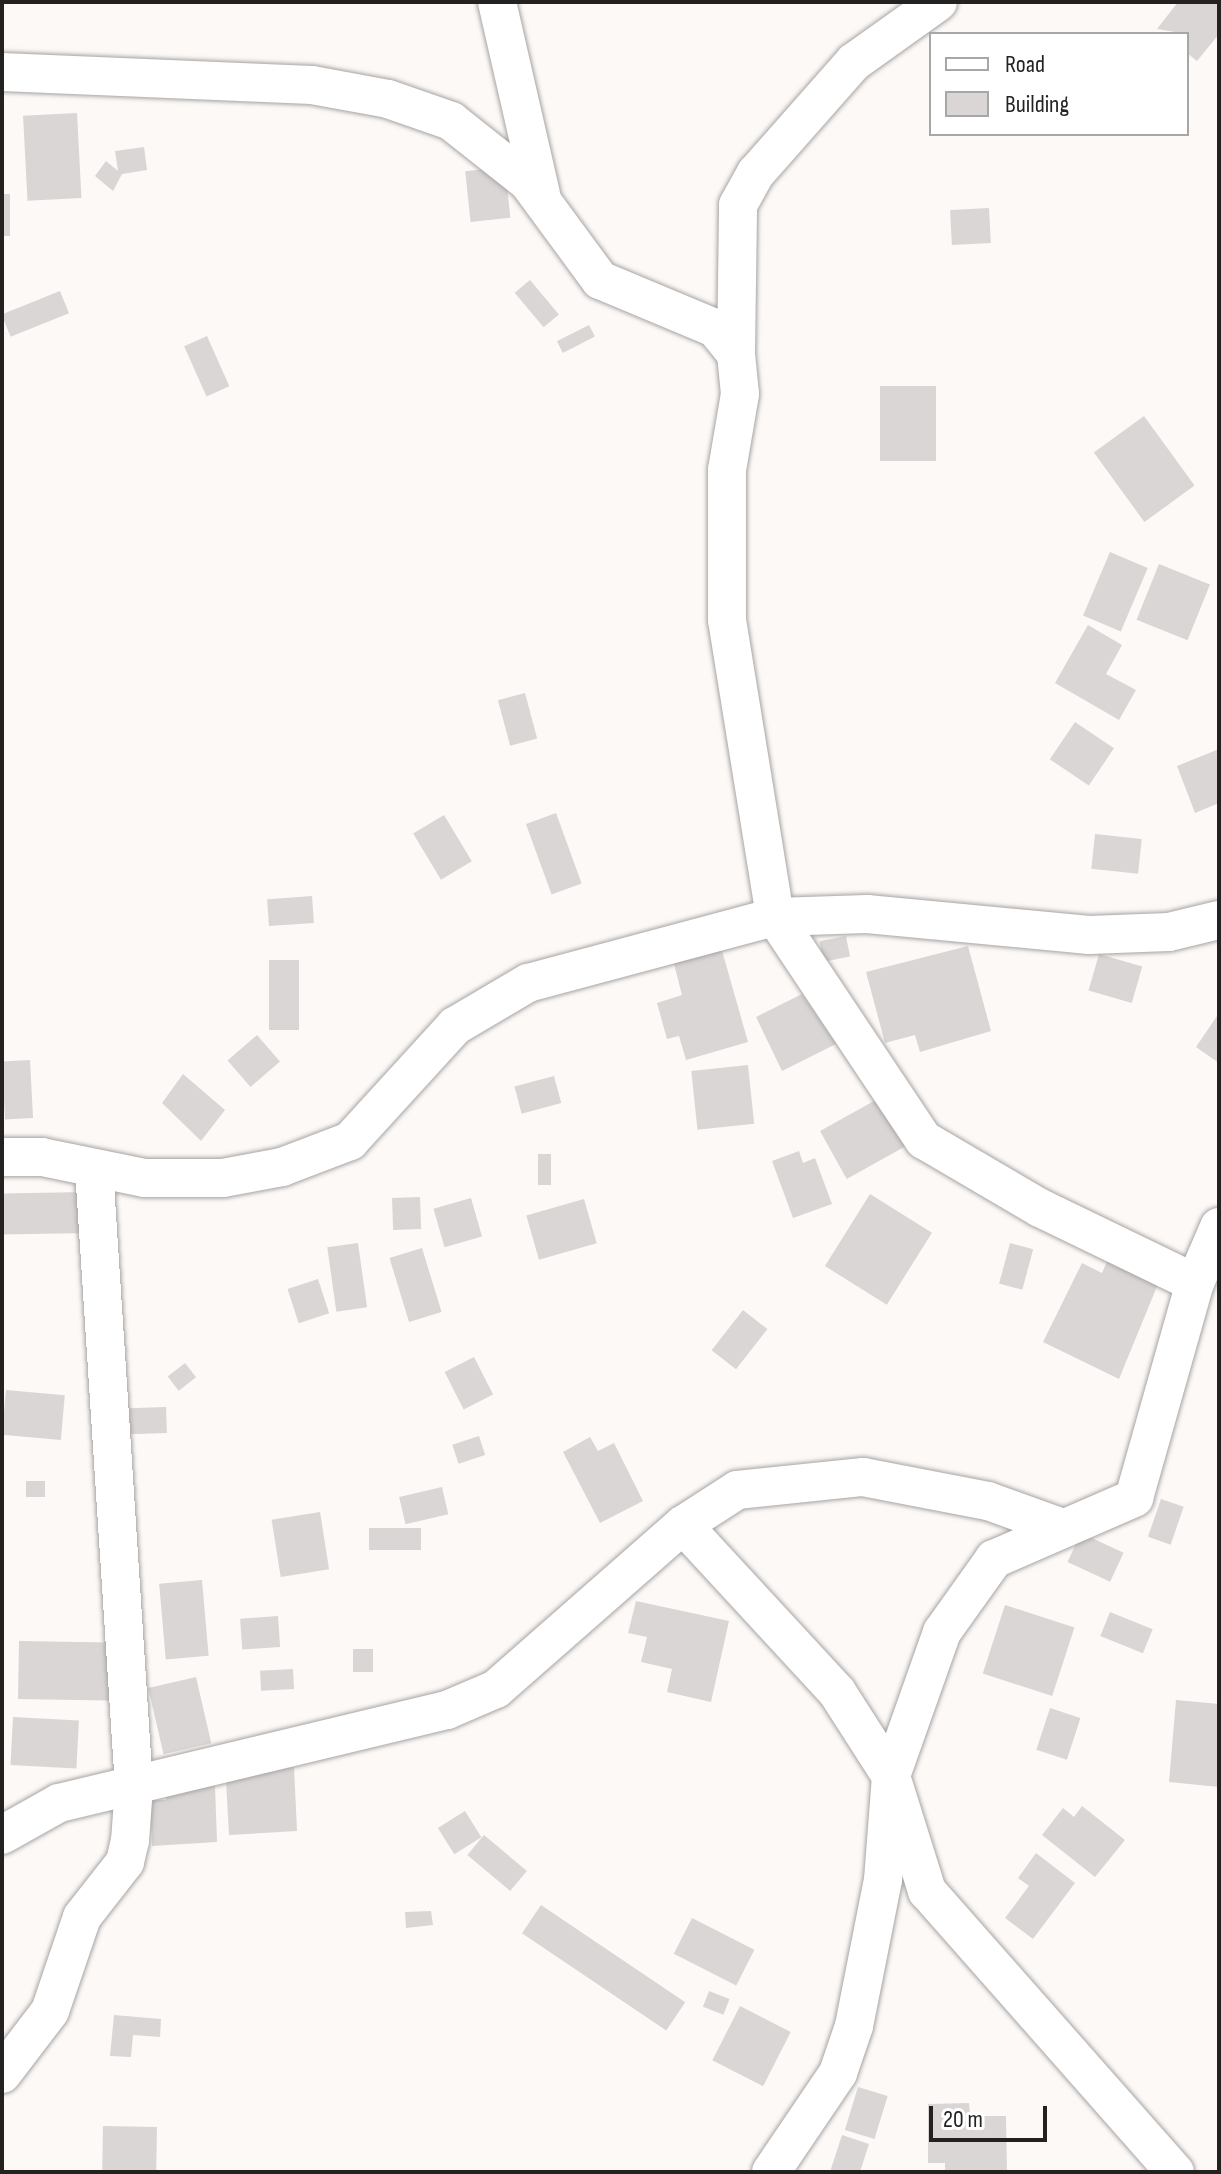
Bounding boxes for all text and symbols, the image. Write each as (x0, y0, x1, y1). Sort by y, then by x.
legend (929, 32, 1189, 136)
text: Road (1005, 50, 1045, 79)
text: Building (1005, 90, 1069, 119)
scale bar (933, 2090, 1051, 2140)
text: 20 m (943, 2105, 983, 2134)

